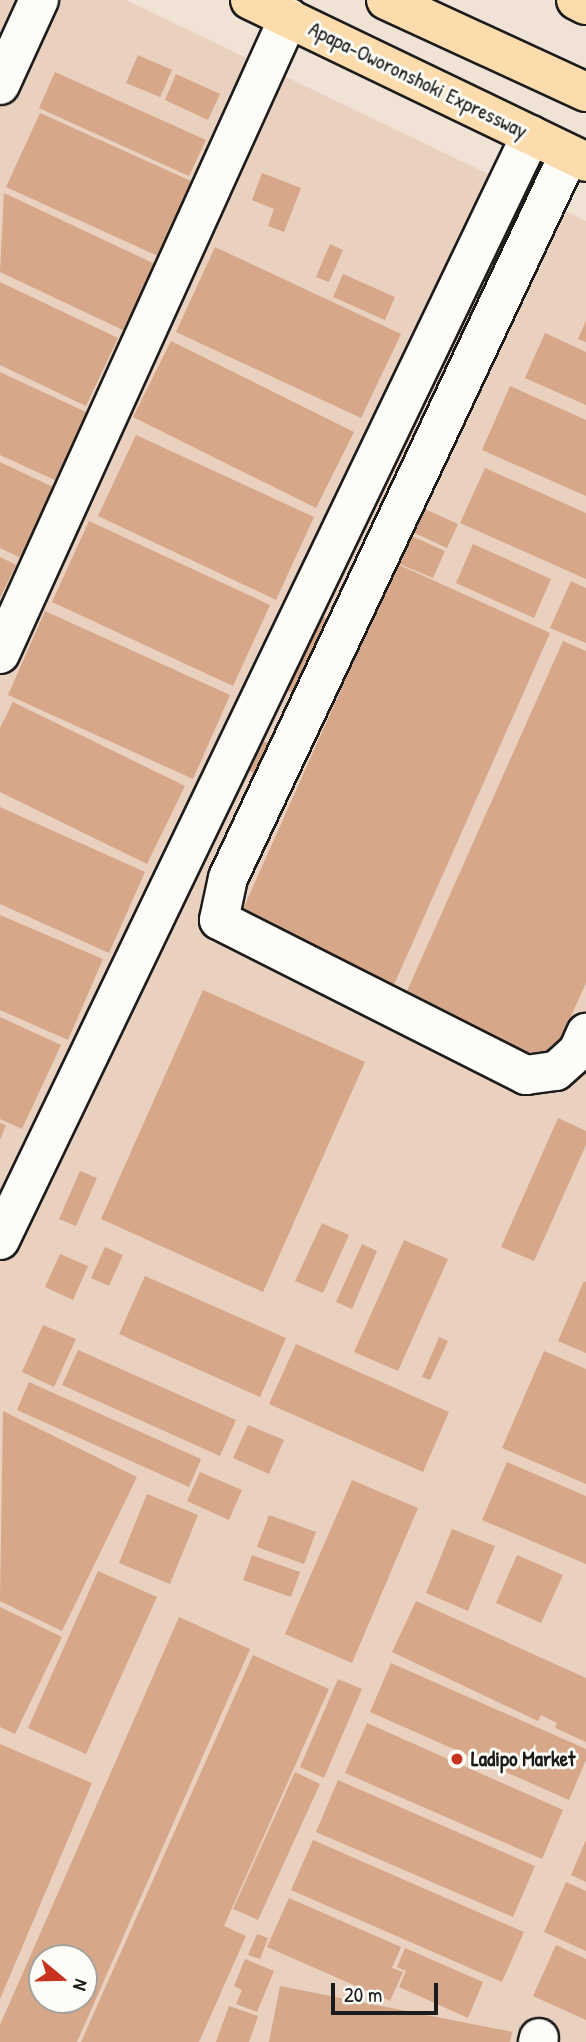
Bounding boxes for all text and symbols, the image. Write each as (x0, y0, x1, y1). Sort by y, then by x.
street label: Apapa-Oworonshoki Expressway (305, 16, 531, 144)
place label: Ladipo Market (471, 1746, 575, 1772)
marker: Ladipo Market (449, 1751, 465, 1767)
north arrow (28, 1944, 98, 2014)
scale bar (334, 1968, 441, 2012)
text: N (67, 1976, 95, 1994)
text: 20 m (344, 1980, 382, 2009)

